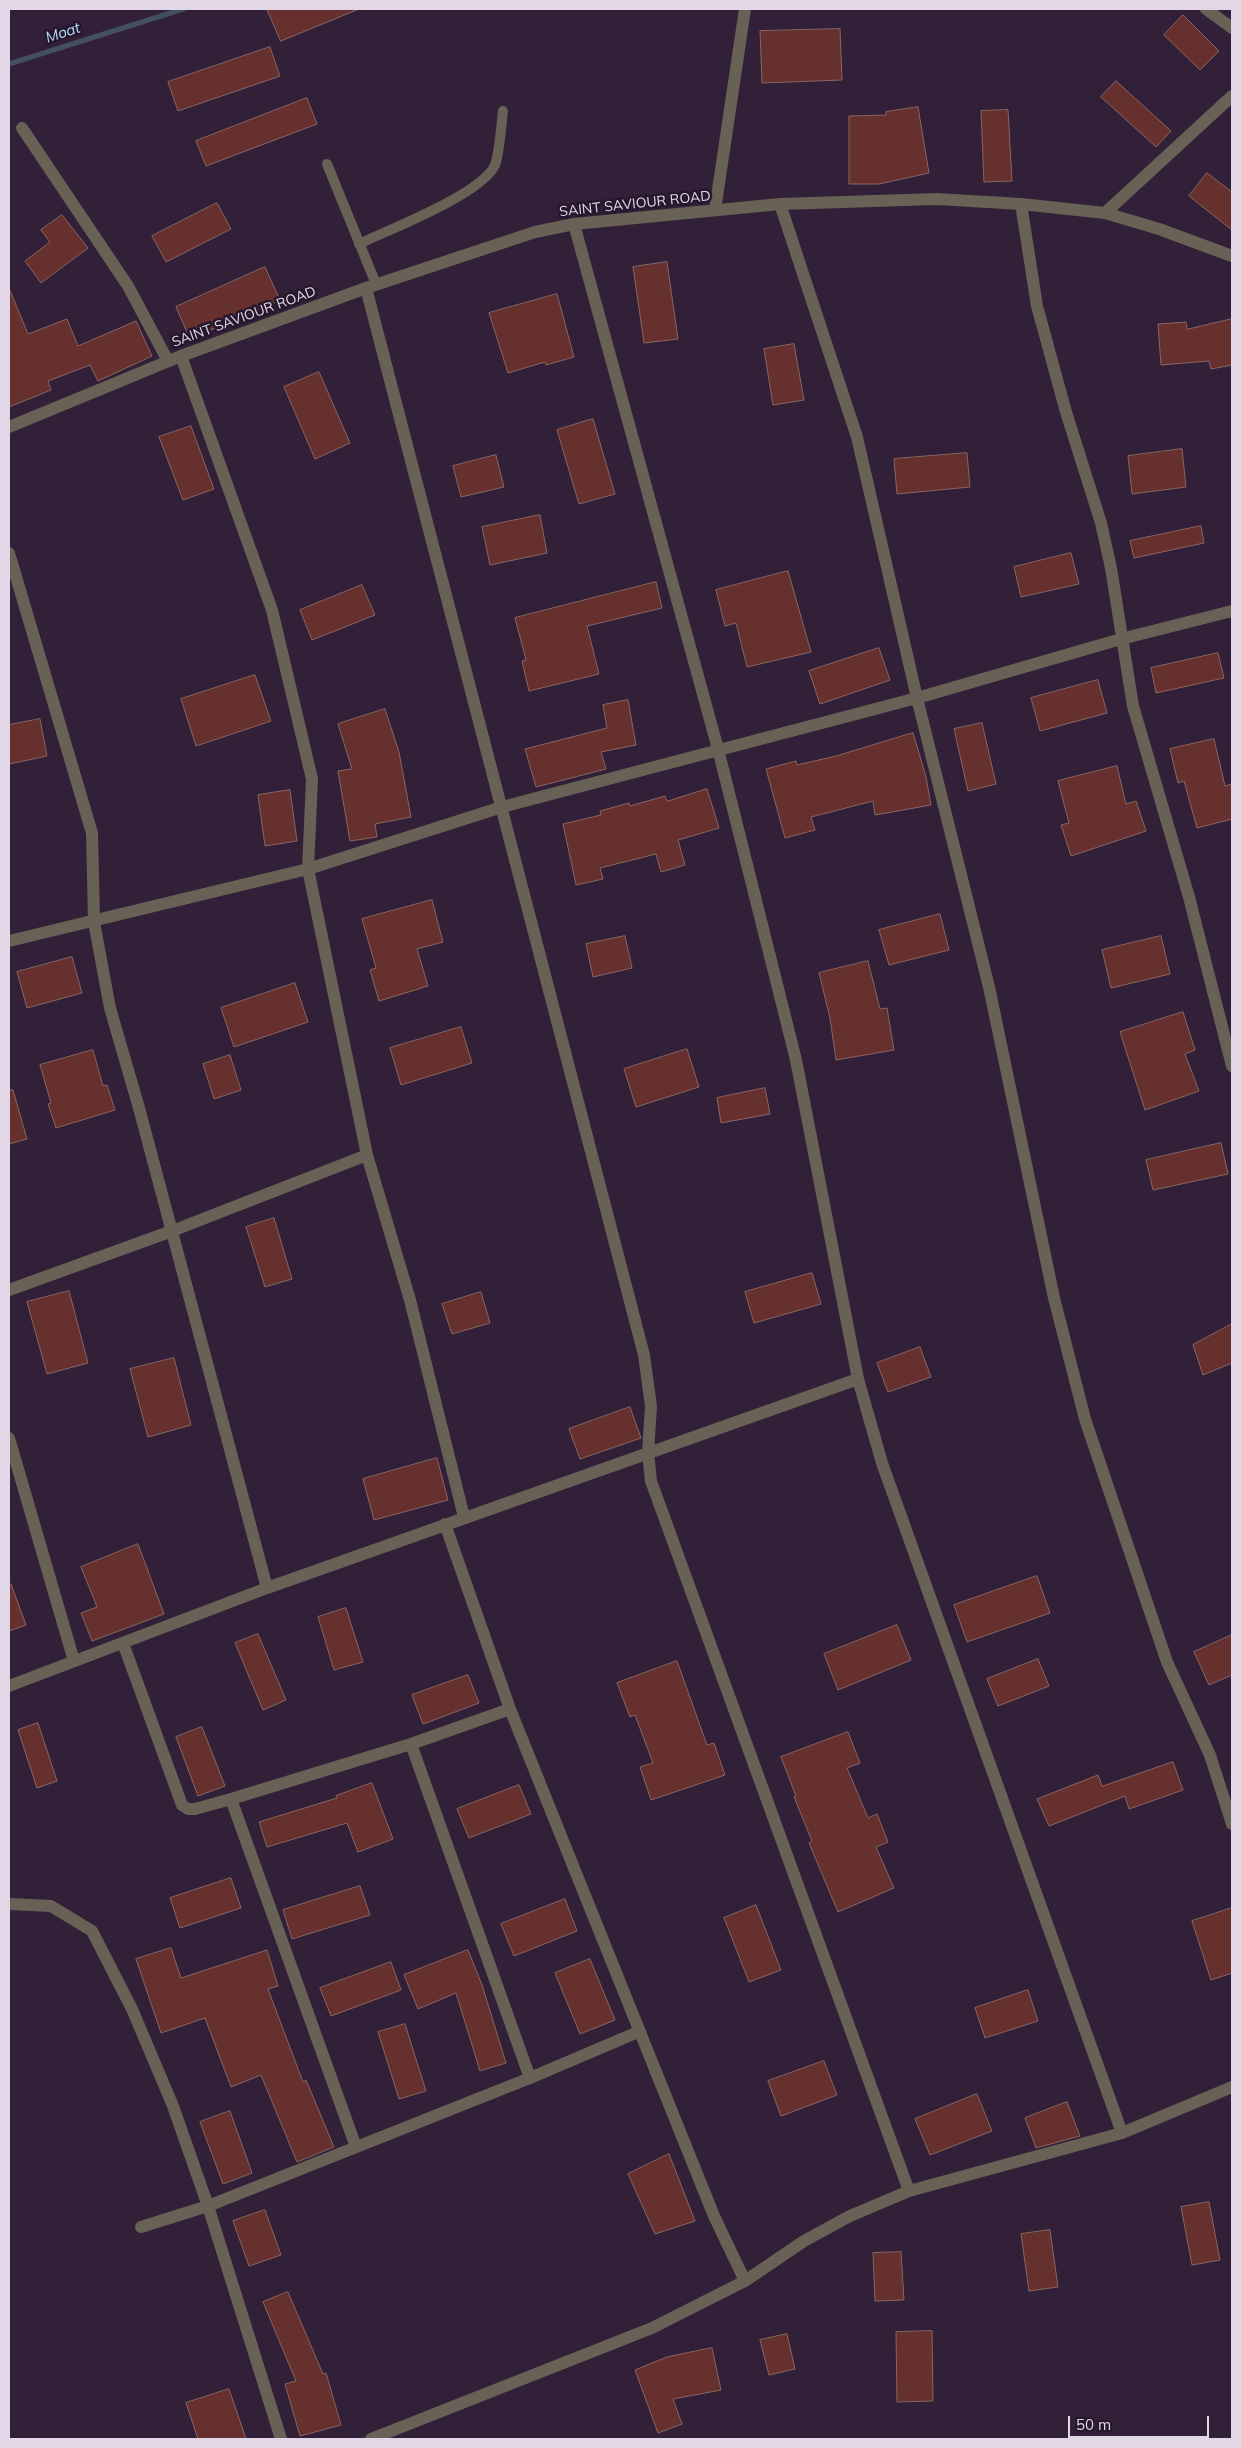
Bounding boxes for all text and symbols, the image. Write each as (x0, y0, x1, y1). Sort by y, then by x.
water label: Moat (43, 19, 83, 47)
street label: SAINT SAVIOUR ROAD (558, 188, 712, 220)
street label: SAINT SAVIOUR ROAD (170, 283, 318, 351)
scale bar (1071, 2406, 1212, 2438)
text: 50 m (1076, 2415, 1111, 2434)

